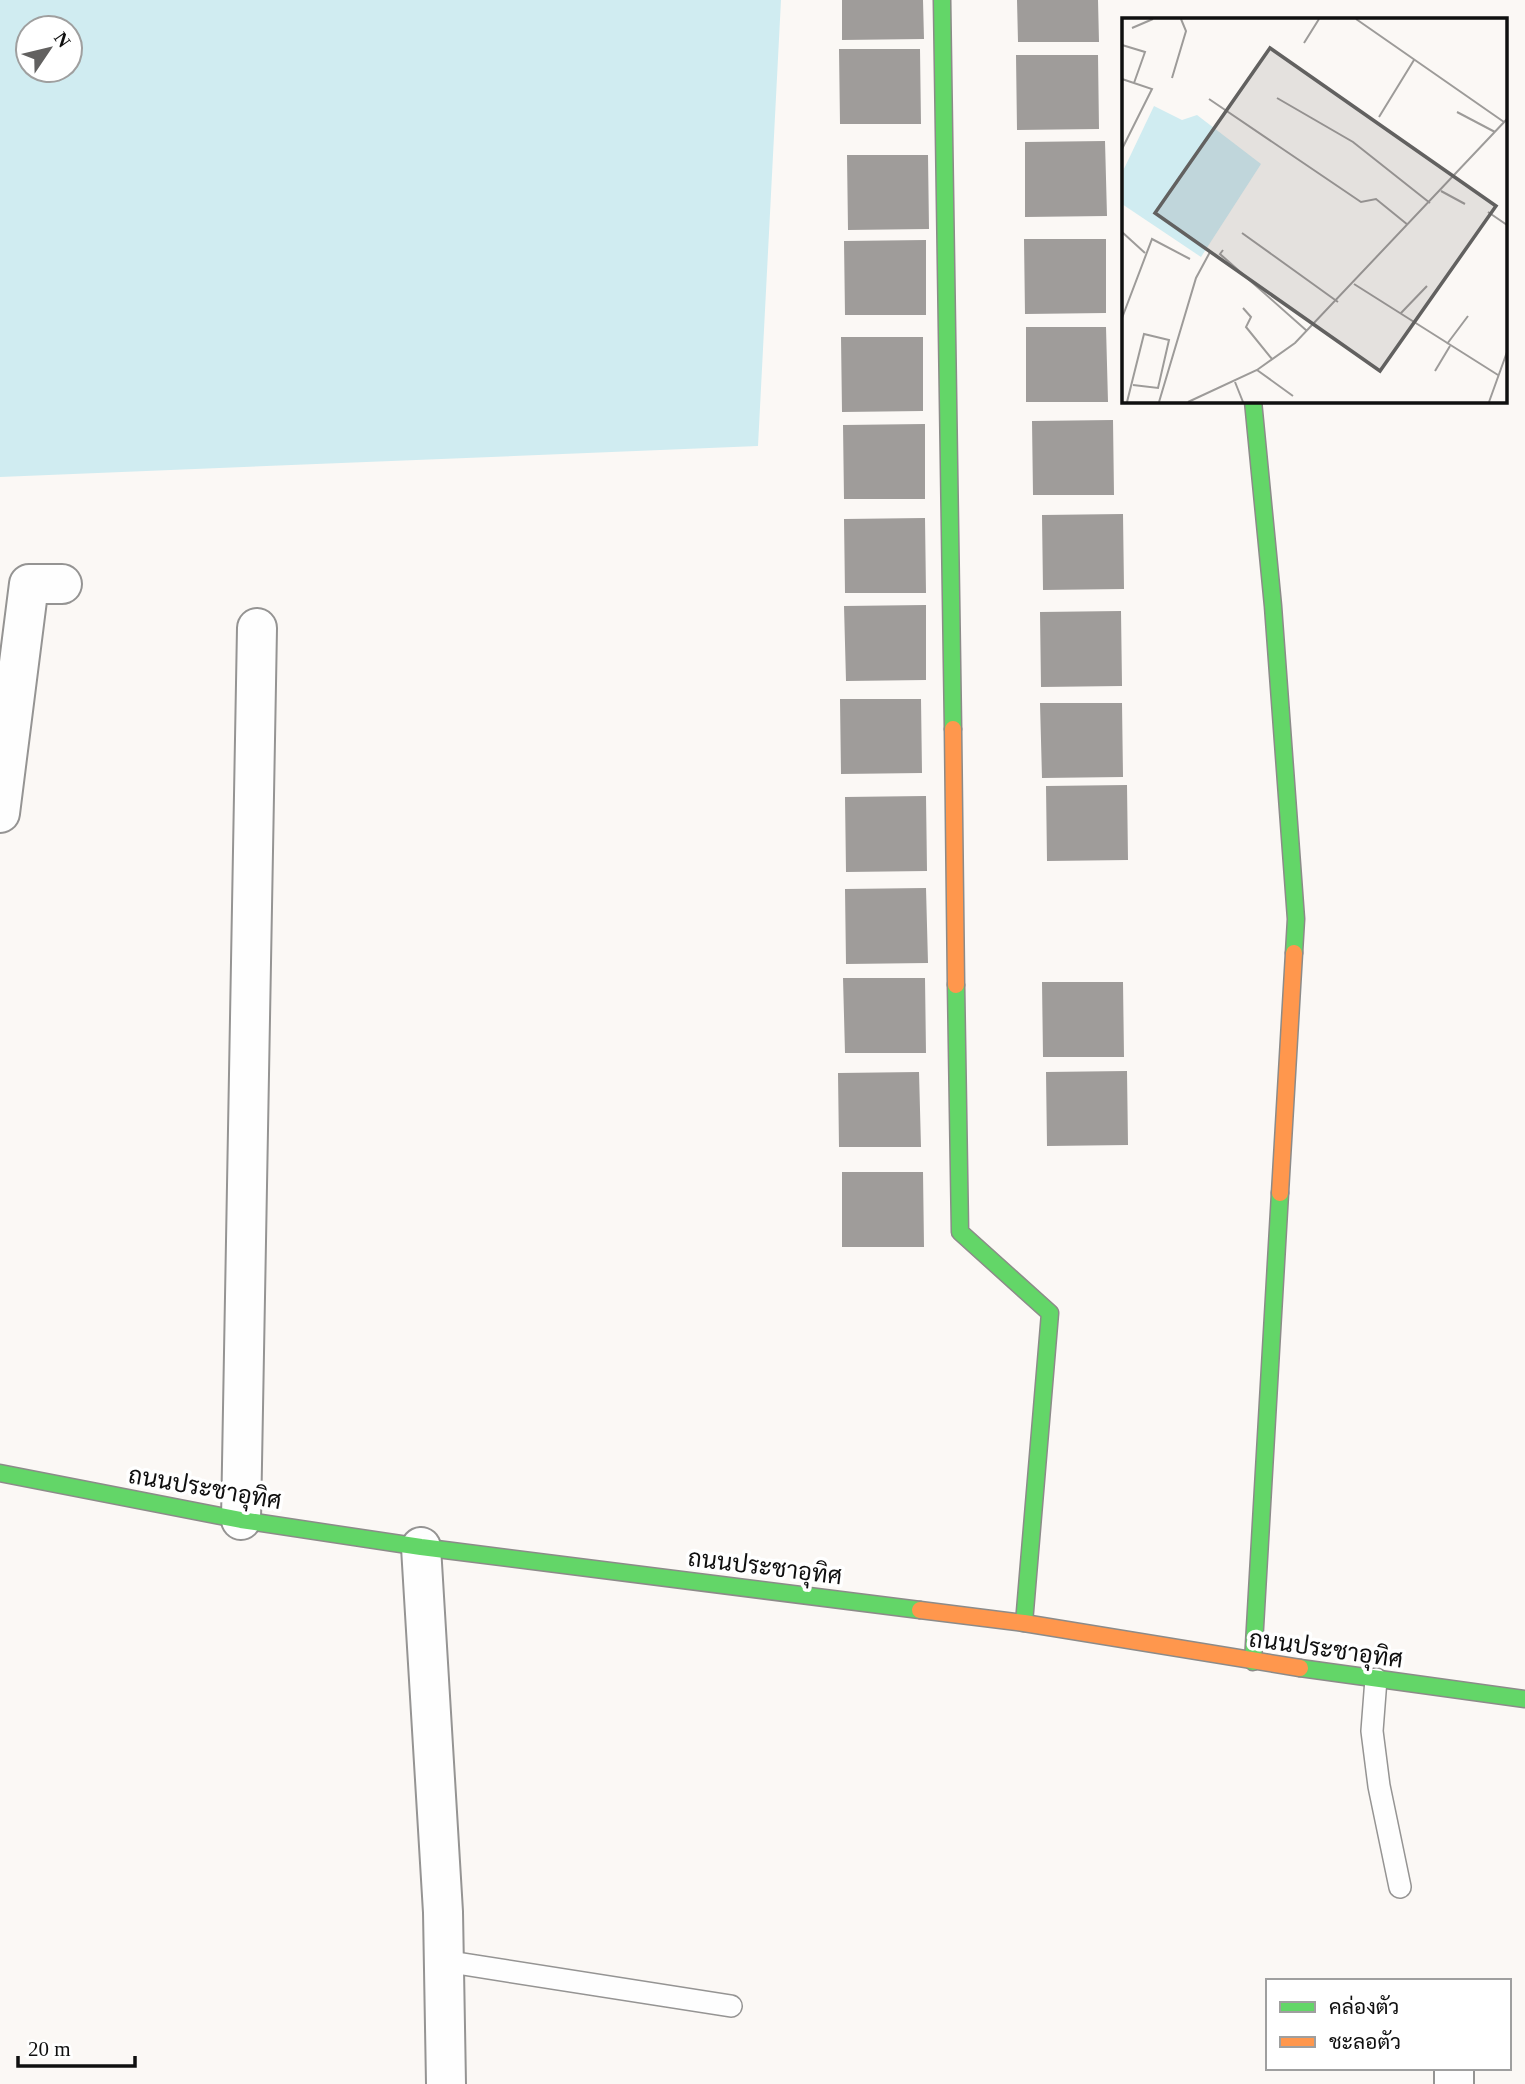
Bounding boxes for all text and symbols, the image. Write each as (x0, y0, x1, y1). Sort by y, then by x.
north arrow (14, 14, 84, 84)
inset map (1122, 18, 1508, 402)
text: N (50, 28, 75, 51)
street label: ถนนประชาอุทิศ (126, 1461, 284, 1517)
street label: ถนนประชาอุทิศ (686, 1544, 844, 1592)
street label: ถนนประชาอุทิศ (1247, 1624, 1405, 1676)
legend (1266, 1979, 1511, 2070)
text: คล่องตัว (1329, 1995, 1399, 2019)
scale bar (18, 2024, 135, 2068)
text: ชะลอตัว (1329, 2030, 1401, 2054)
text: 20 m (28, 2037, 71, 2061)

